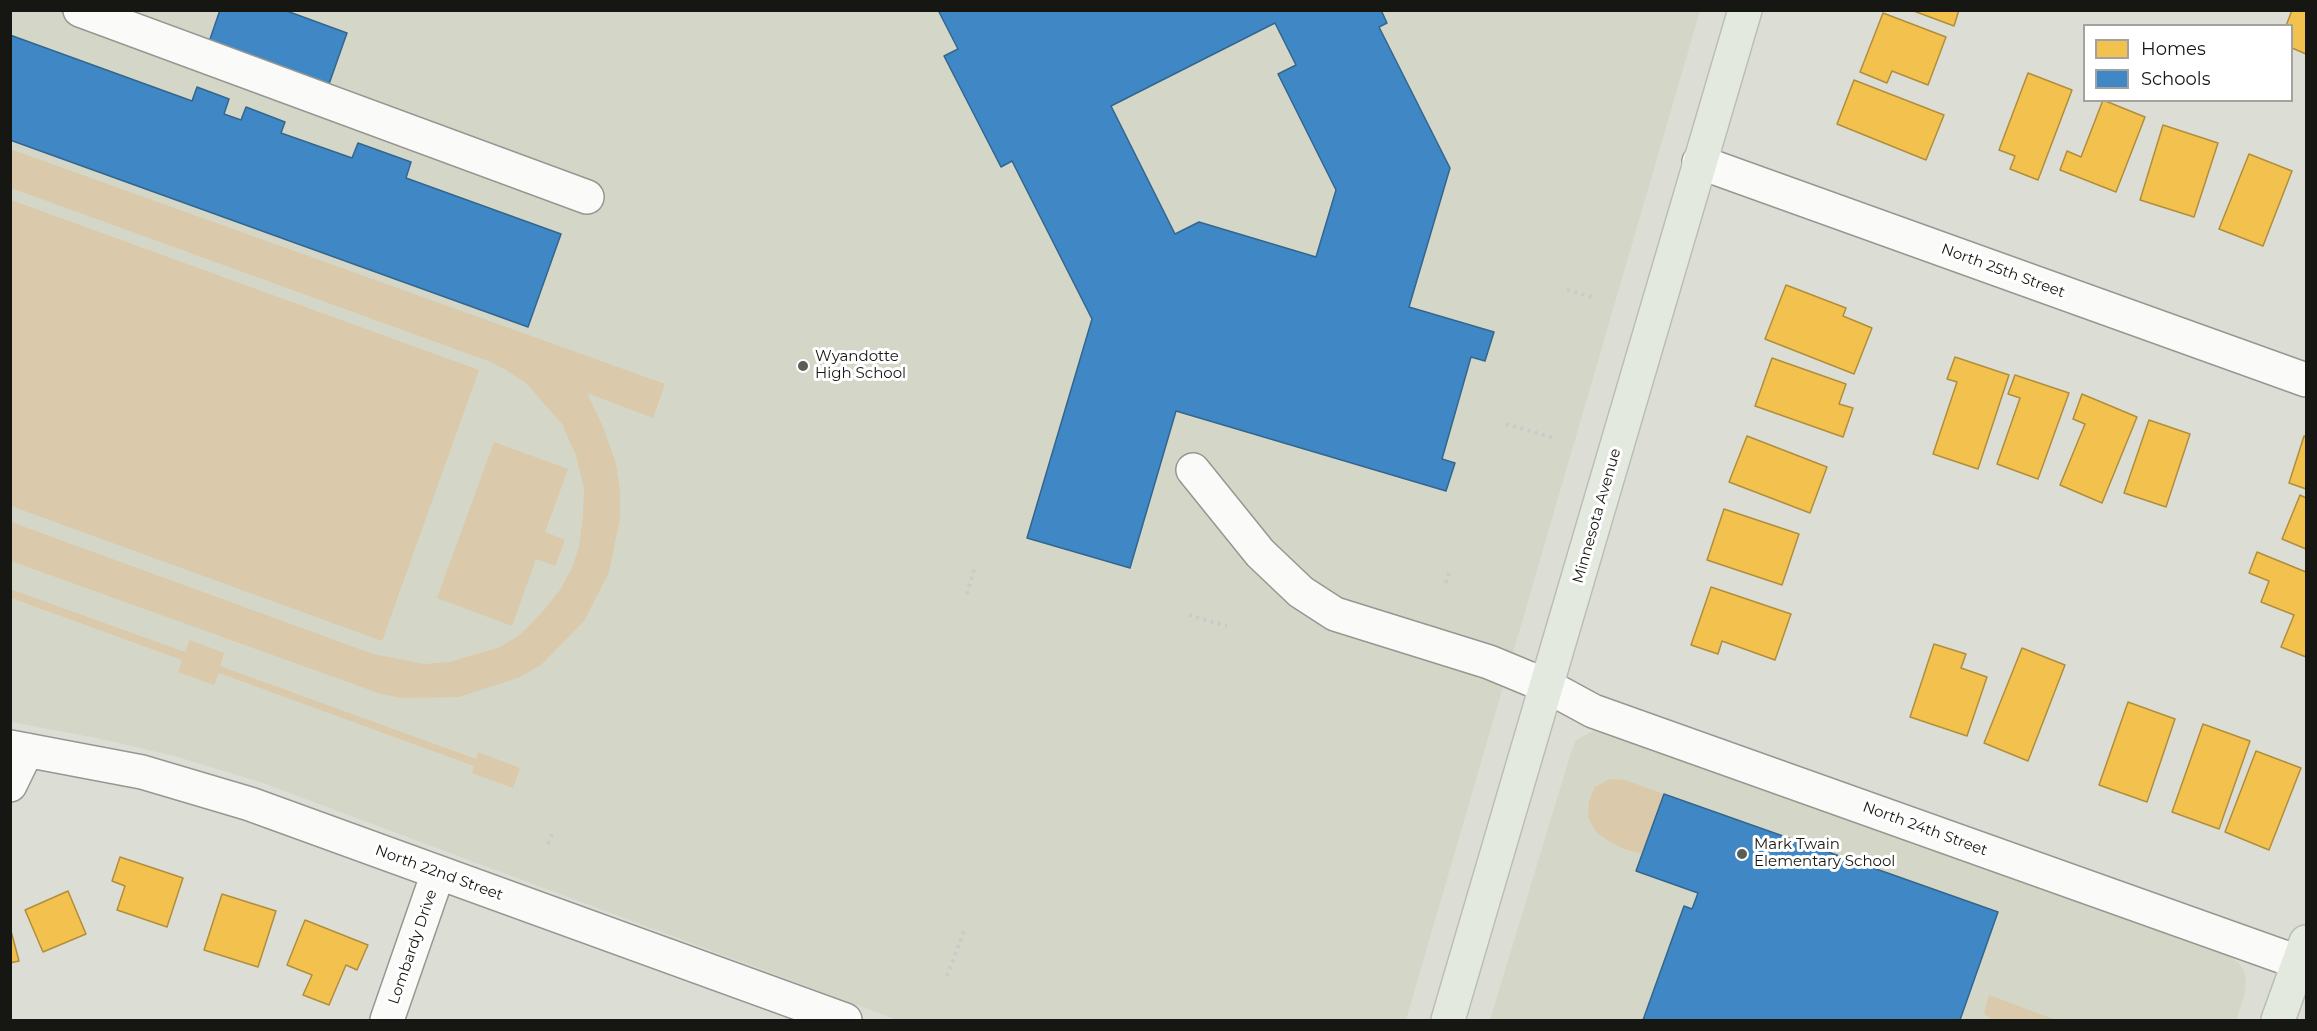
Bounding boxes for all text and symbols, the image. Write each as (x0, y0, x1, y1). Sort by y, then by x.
legend (2083, 24, 2293, 102)
text: Homes (2141, 38, 2206, 60)
text: Schools (2141, 68, 2210, 90)
street label: North 25th Street (1939, 240, 2067, 302)
place label: Wyandotte High School (815, 348, 906, 383)
marker: Wyandotte High School (796, 359, 810, 373)
street label: Minnesota Avenue (1569, 446, 1625, 586)
street label: North 24th Street (1860, 798, 1990, 860)
place label: Mark Twain Elementary School (1754, 836, 1895, 871)
street label: North 22nd Street (373, 842, 505, 904)
marker: Mark Twain Elementary School (1735, 847, 1749, 861)
street label: Lombardy Drive (385, 887, 441, 1007)

